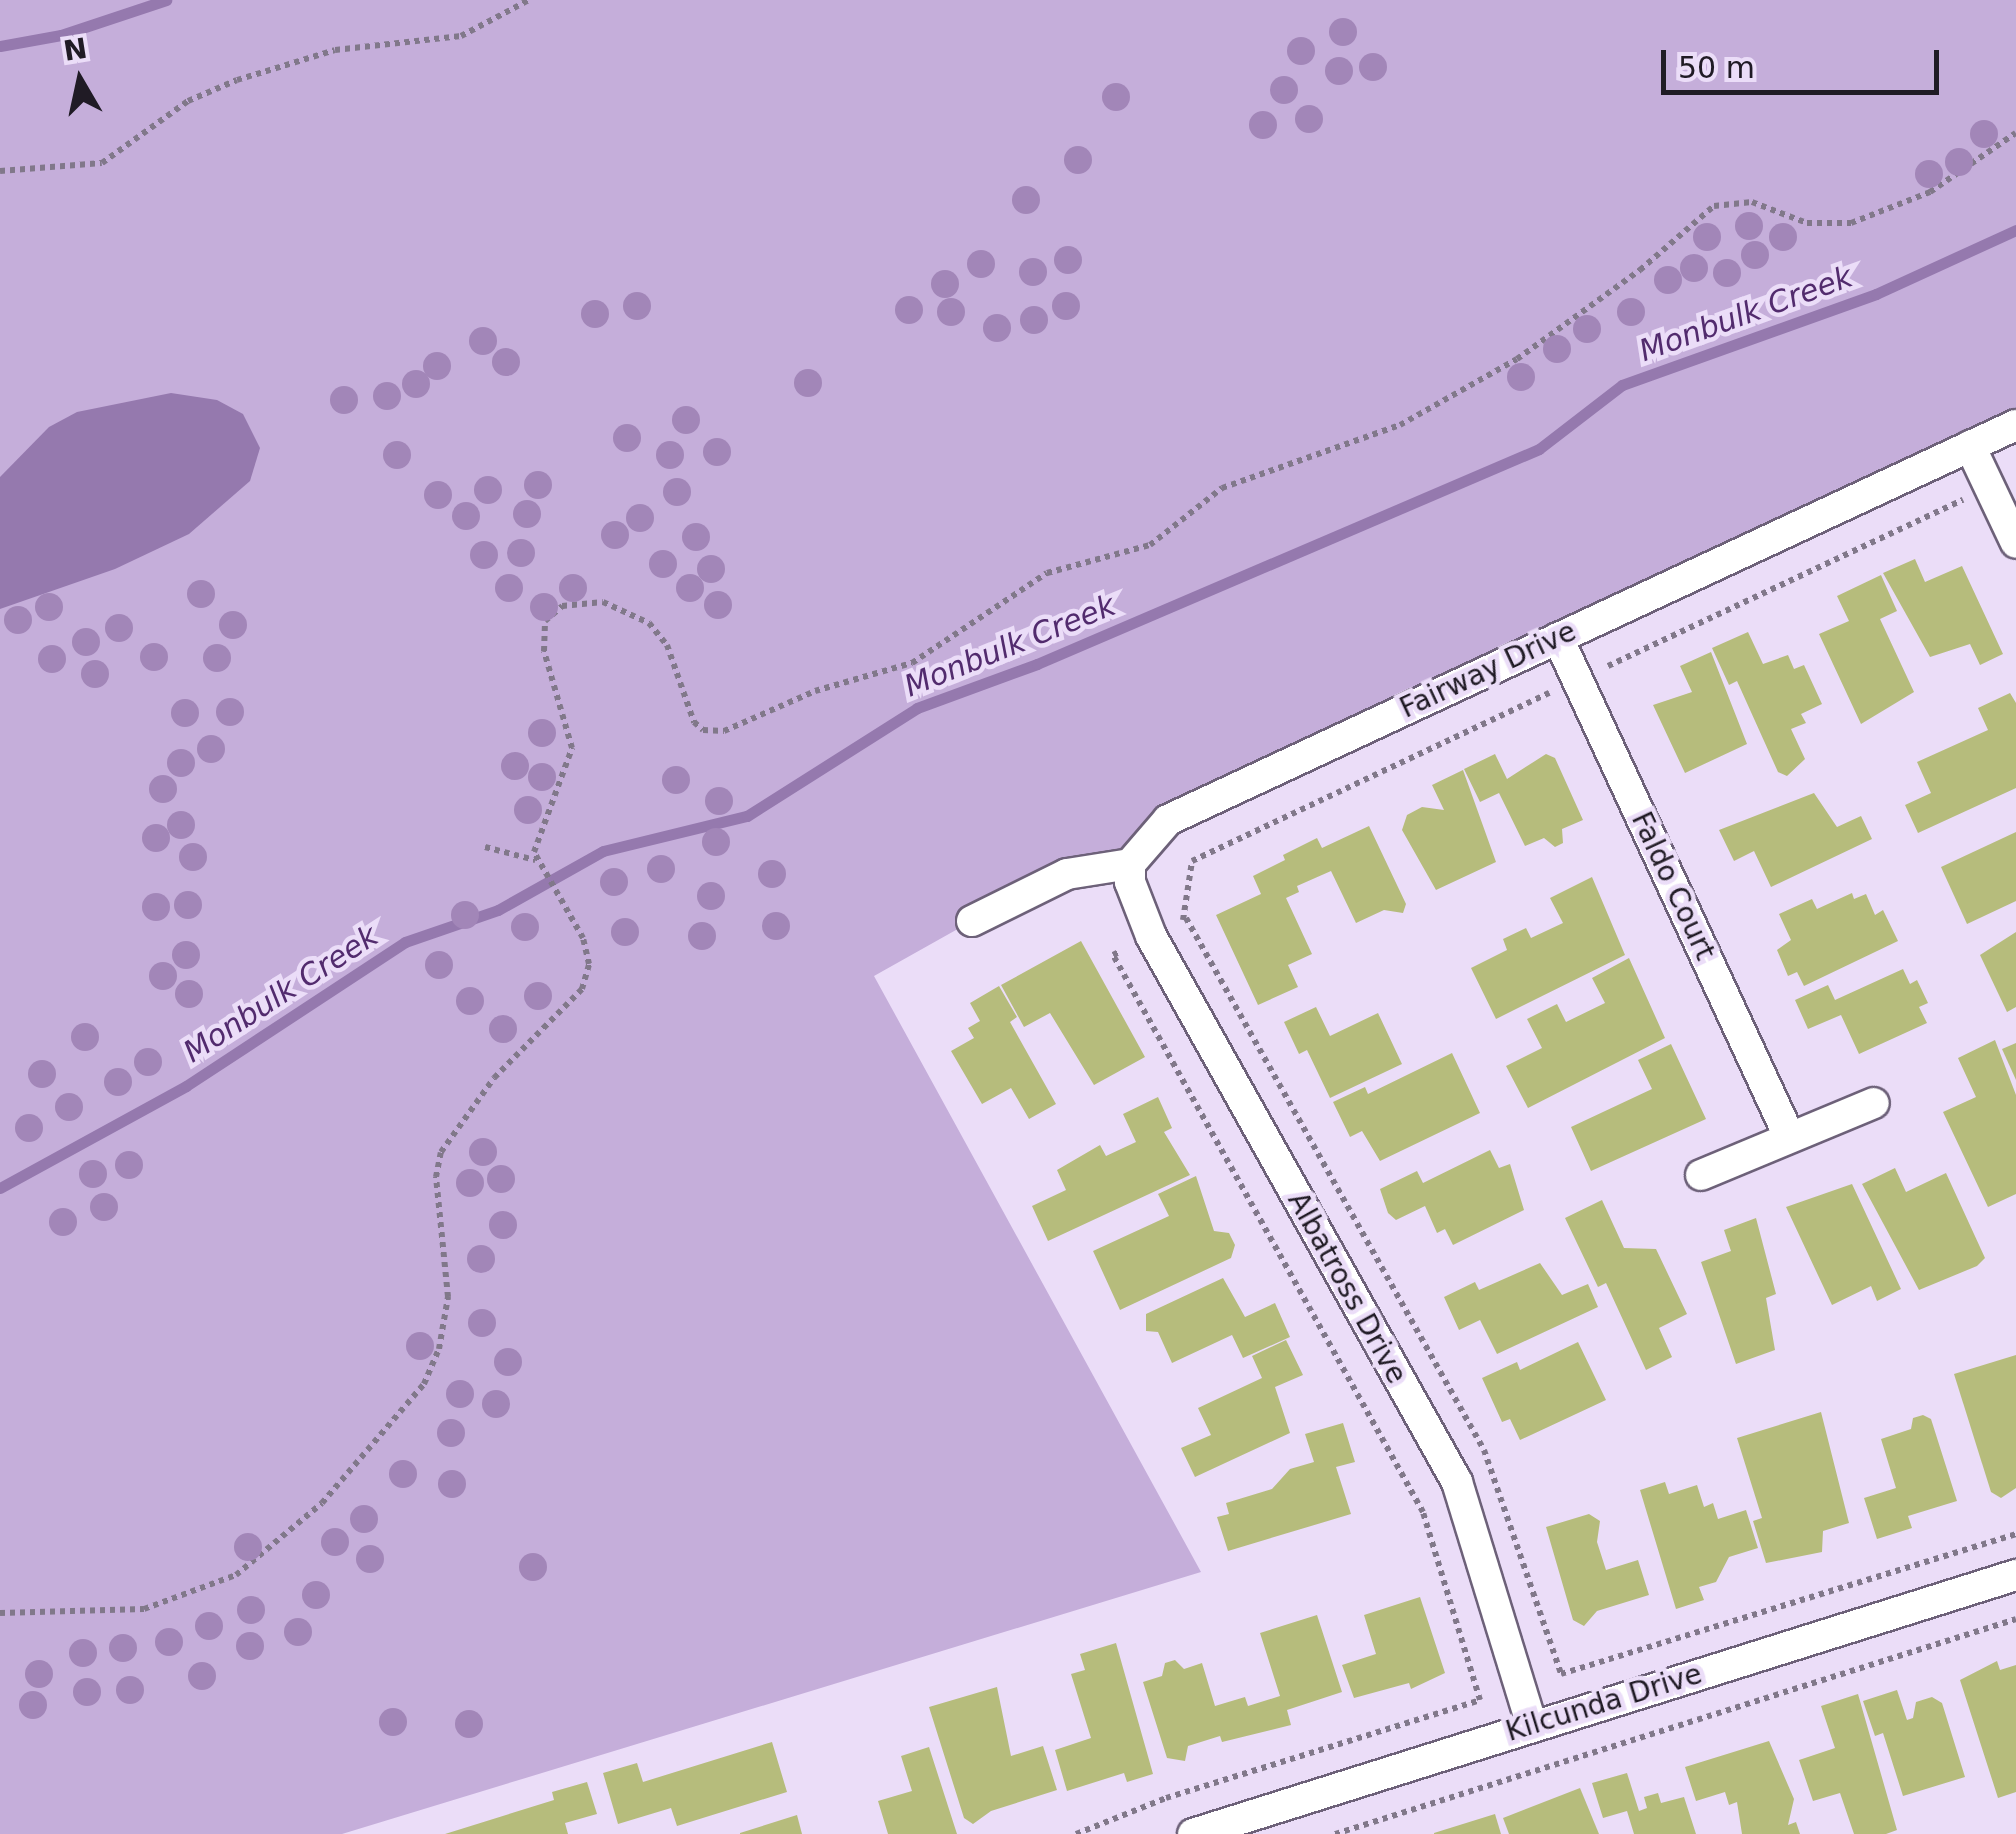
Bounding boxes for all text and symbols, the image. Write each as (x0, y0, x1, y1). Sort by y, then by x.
north arrow (30, 30, 130, 130)
scale bar (1666, 30, 1944, 92)
text: N (61, 32, 89, 68)
text: 50 m (1678, 50, 1755, 85)
water label: Monbulk Creek (1635, 259, 1857, 369)
water label: Monbulk Creek (899, 587, 1121, 705)
street label: Fairway Drive (1395, 615, 1581, 725)
street label: Faldo Court (1624, 807, 1722, 965)
water label: Monbulk Creek (177, 918, 385, 1070)
street label: Albatross Drive (1281, 1186, 1413, 1390)
street label: Kilcunda Drive (1502, 1657, 1706, 1749)

